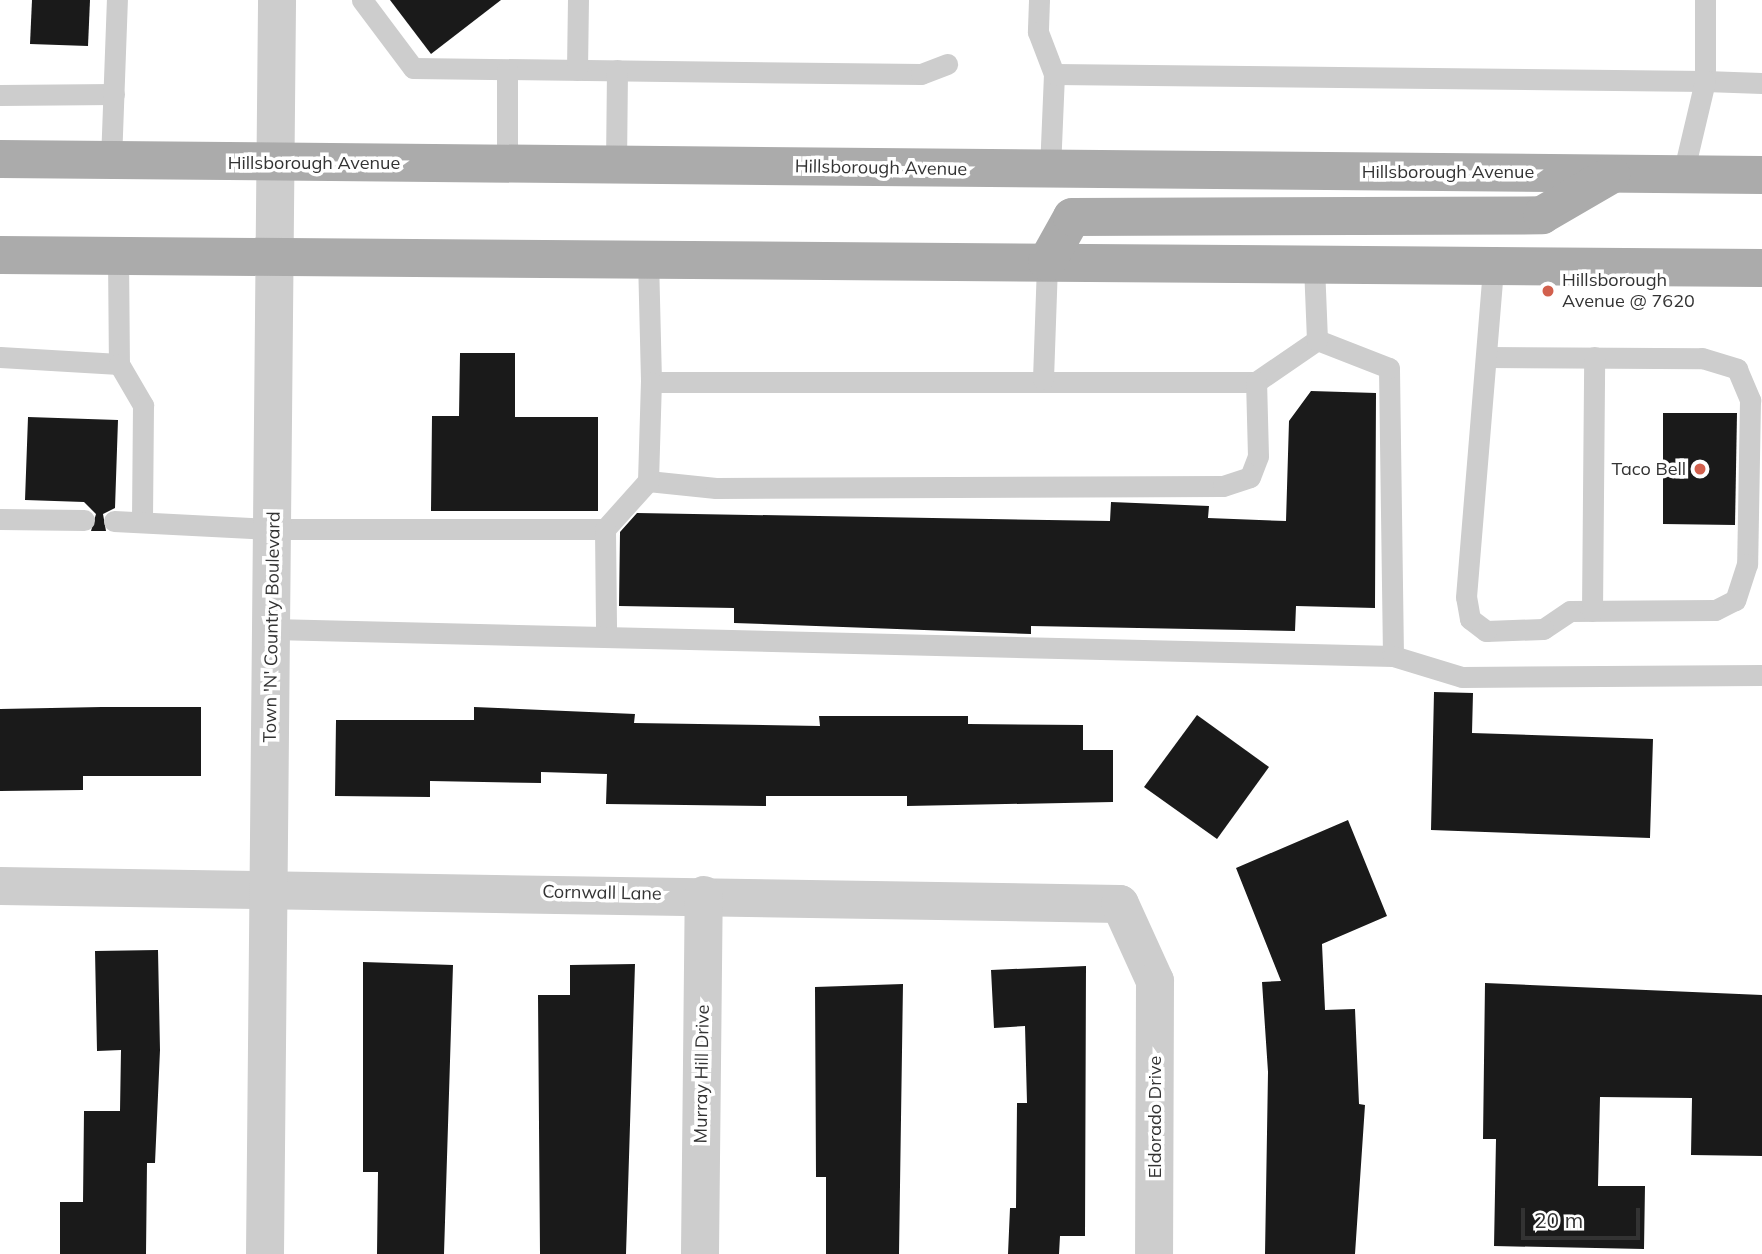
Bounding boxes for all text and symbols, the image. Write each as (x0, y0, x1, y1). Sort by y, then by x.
street label: Hillsborough Avenue (228, 152, 400, 174)
street label: Hillsborough Avenue (795, 156, 967, 180)
street label: Hillsborough Avenue (1362, 161, 1534, 183)
place label: Hillsborough Avenue @ 7620 (1562, 270, 1695, 312)
marker: Hillsborough Avenue @ 7620 (1540, 283, 1556, 299)
place label: Taco Bell (1611, 458, 1686, 480)
marker: Taco Bell (1692, 461, 1708, 477)
street label: Town 'N' Country Boulevard (259, 511, 285, 743)
street label: Cornwall Lane (542, 881, 662, 905)
street label: Murray Hill Drive (690, 1005, 714, 1143)
street label: Eldorado Drive (1144, 1056, 1166, 1178)
scale bar (1524, 1194, 1643, 1238)
text: 20 m (1534, 1207, 1583, 1233)

